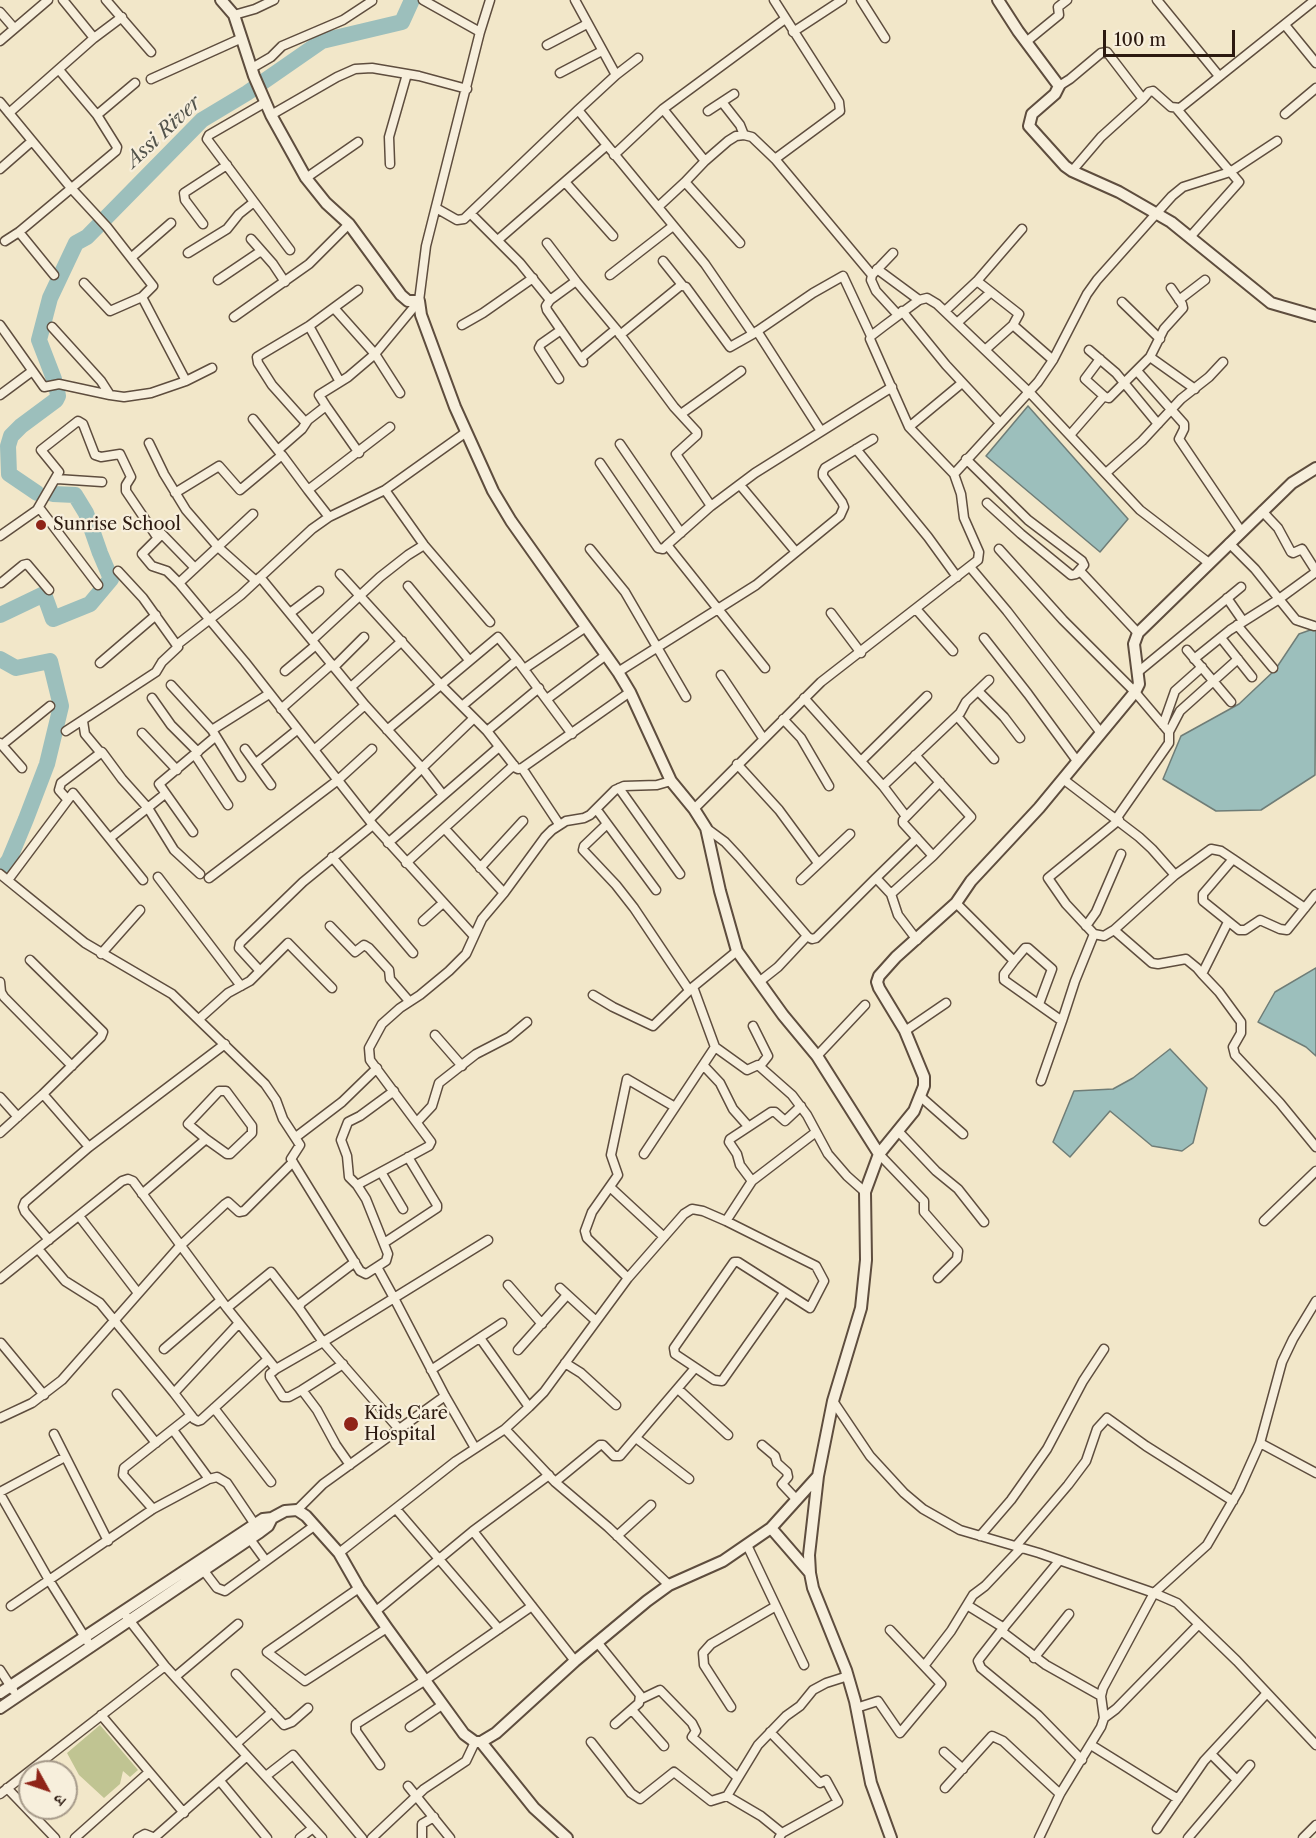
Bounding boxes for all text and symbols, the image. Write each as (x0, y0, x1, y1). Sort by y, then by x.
scale bar (1106, 18, 1238, 56)
text: 100 m (1114, 29, 1166, 51)
water label: Assi River (121, 91, 207, 173)
place label: Sunrise School (53, 514, 181, 536)
marker: Sunrise School (34, 518, 48, 532)
place label: Kids Care Hospital (364, 1403, 448, 1446)
marker: Kids Care Hospital (342, 1415, 360, 1433)
north arrow (18, 1760, 78, 1820)
text: उ (50, 1791, 71, 1810)

